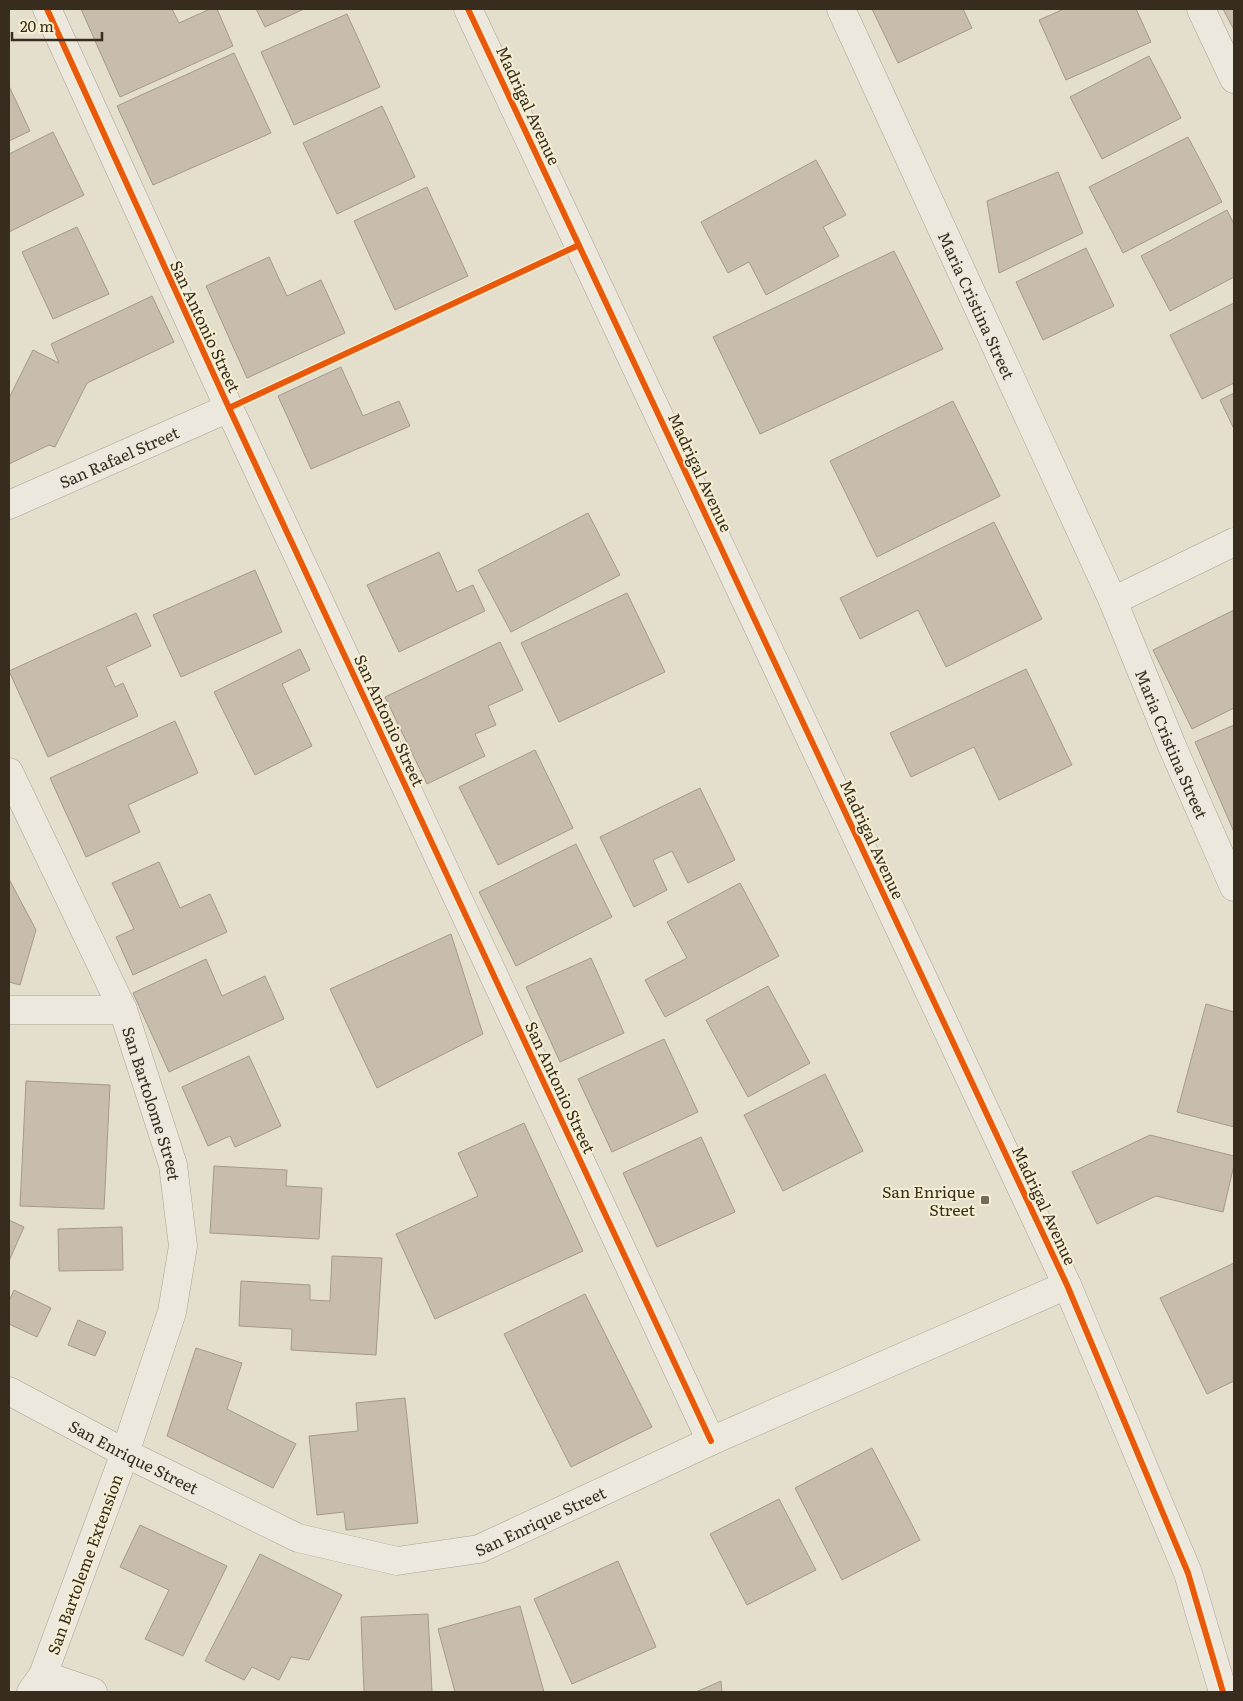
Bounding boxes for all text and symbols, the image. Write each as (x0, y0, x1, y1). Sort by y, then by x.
scale bar (12, 10, 102, 42)
text: 20 m (20, 14, 54, 37)
street label: Madrigal Avenue (491, 41, 567, 169)
street label: Maria Cristina Street (933, 227, 1022, 383)
street label: San Antonio Street (165, 256, 247, 396)
street label: Madrigal Avenue (663, 408, 739, 536)
street label: San Rafael Street (55, 419, 183, 494)
street label: San Antonio Street (349, 650, 431, 790)
street label: Maria Cristina Street (1130, 665, 1215, 823)
street label: Madrigal Avenue (835, 775, 911, 903)
street label: San Antonio Street (520, 1017, 602, 1157)
street label: San Bartolome Street (117, 1023, 187, 1183)
street label: Madrigal Avenue (1007, 1141, 1083, 1269)
place label: San Enrique Street (882, 1179, 976, 1221)
marker: San Enrique Street (979, 1194, 991, 1206)
street label: San Enrique Street (65, 1413, 203, 1500)
street label: San Bartoleme Extension (40, 1470, 128, 1658)
street label: San Enrique Street (470, 1480, 610, 1562)

